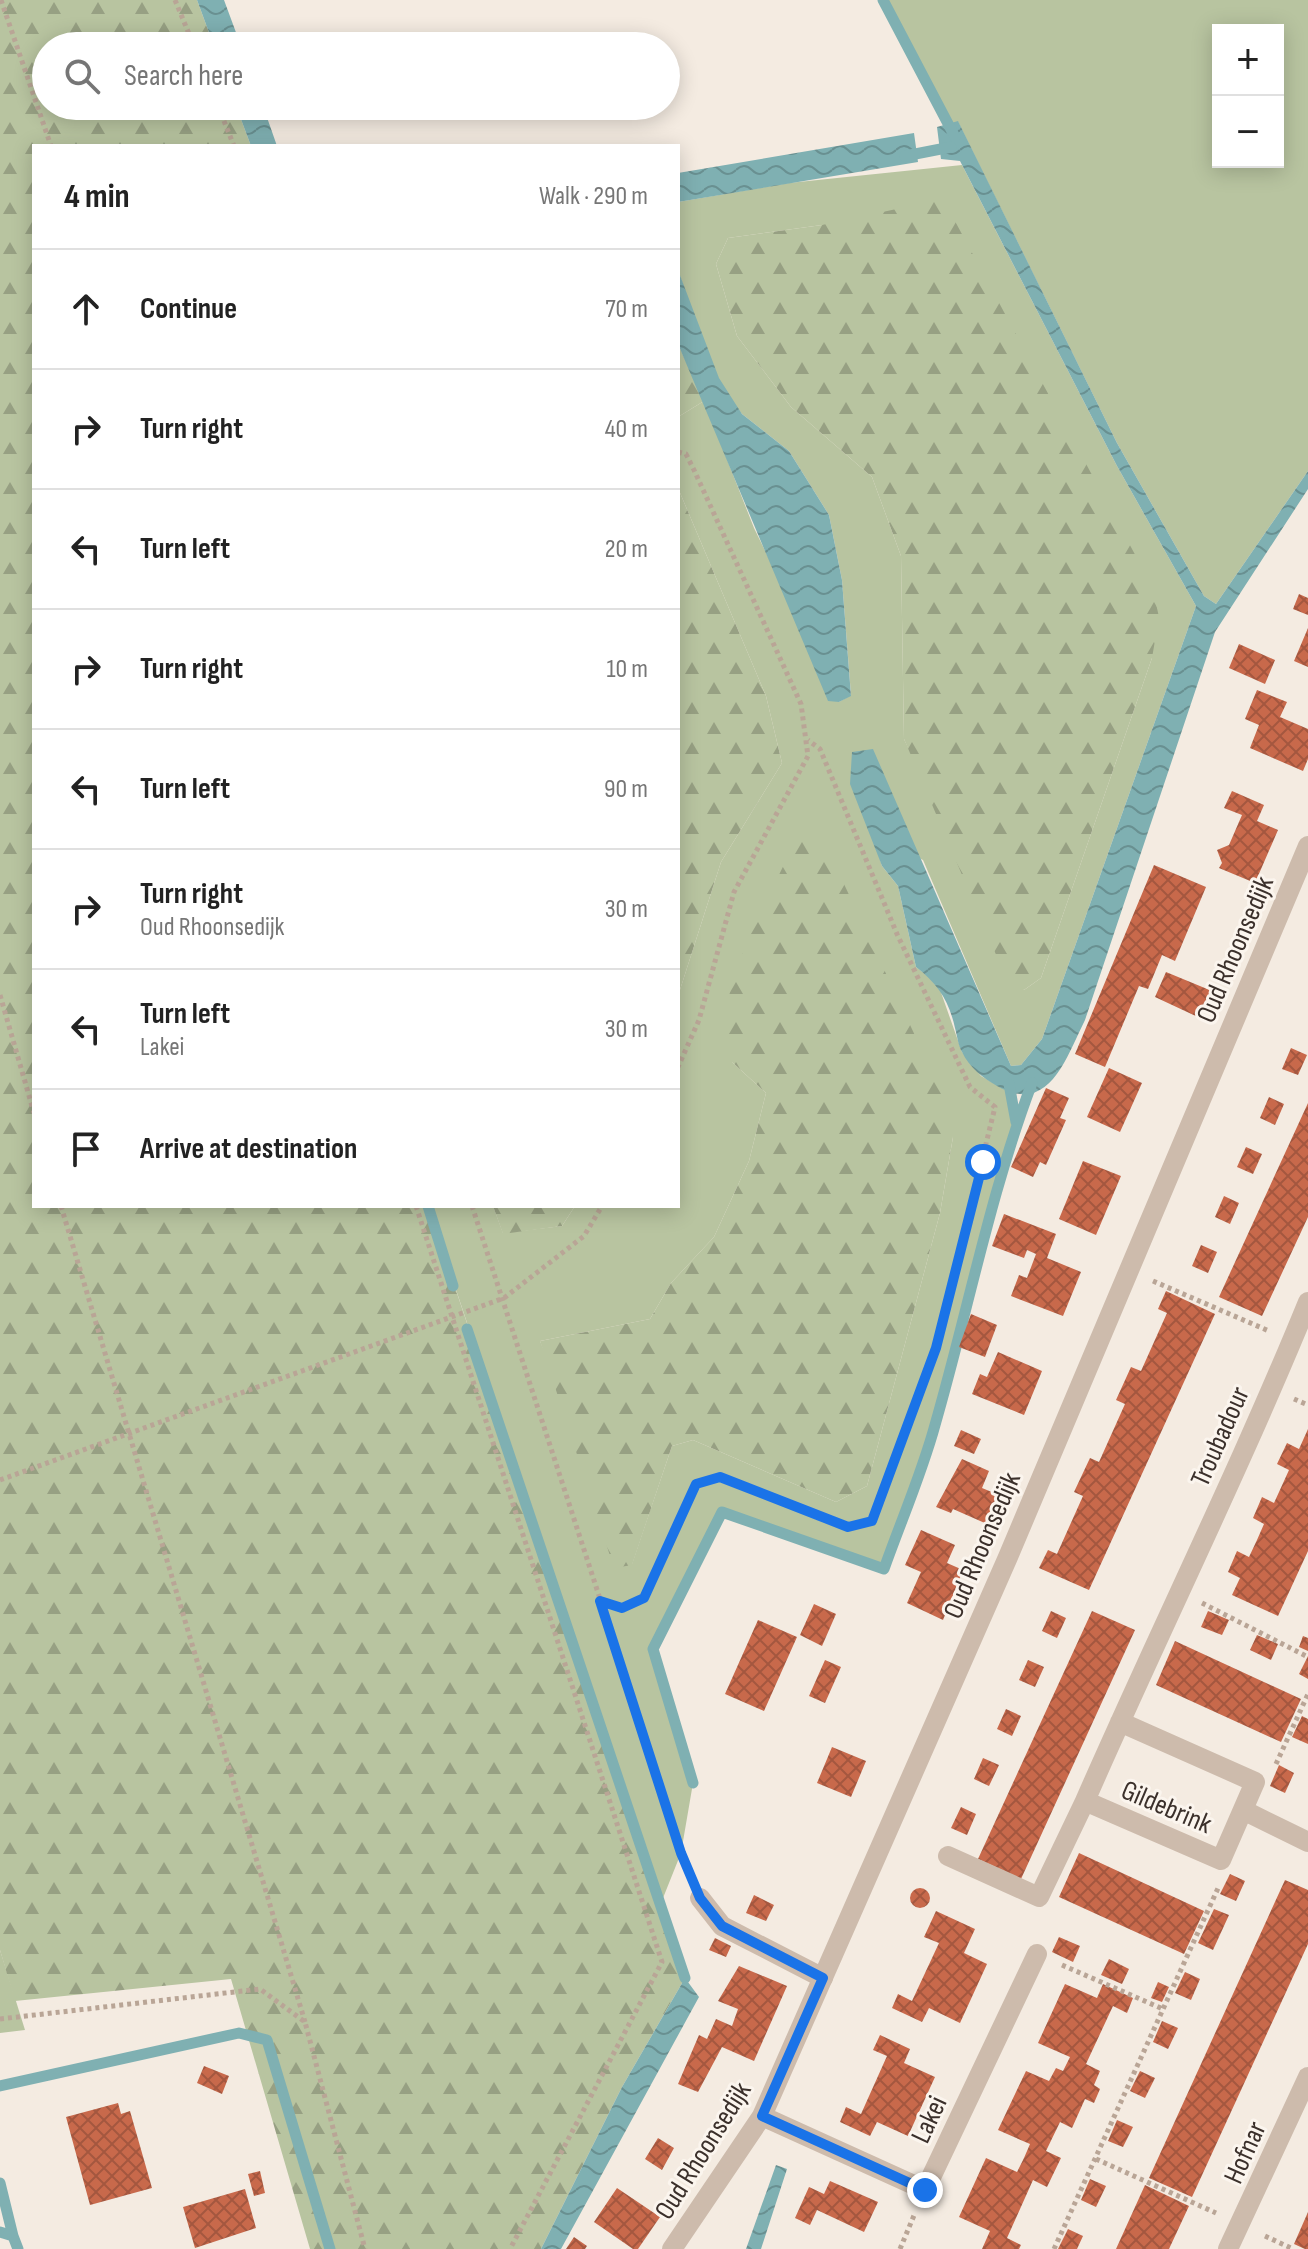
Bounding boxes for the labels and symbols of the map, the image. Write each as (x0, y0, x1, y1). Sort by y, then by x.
street label: Oud Rhoonsedijk (1190, 871, 1281, 1028)
route start (965, 1144, 1001, 1180)
street label: Troubadour (1184, 1382, 1257, 1492)
street label: Oud Rhoonsedijk (937, 1467, 1028, 1624)
street label: Gildebrink (1116, 1774, 1217, 1841)
street label: Oud Rhoonsedijk (648, 2076, 759, 2226)
street label: Lakei (904, 2091, 954, 2148)
street label: Hofnar (1217, 2116, 1274, 2189)
route end (907, 2172, 943, 2208)

